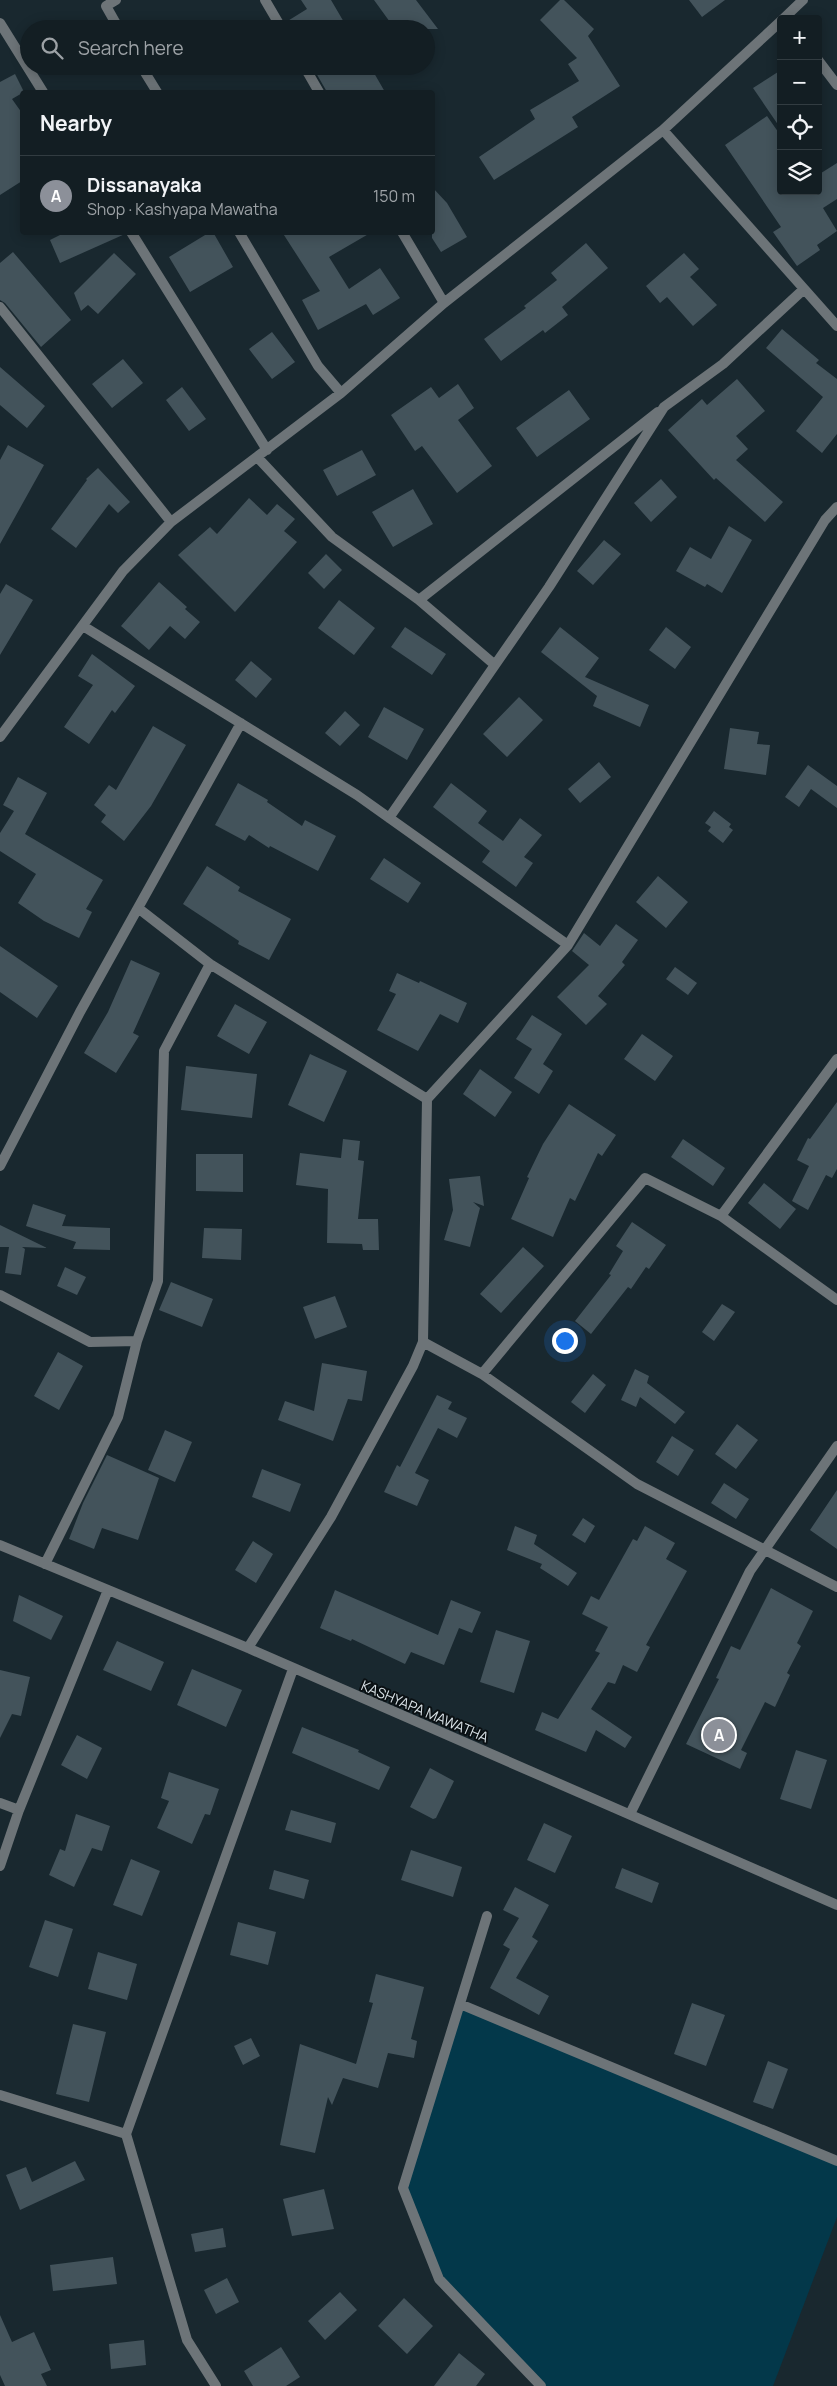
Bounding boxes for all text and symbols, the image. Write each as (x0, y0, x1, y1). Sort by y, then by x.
map controls (777, 15, 822, 195)
button: + (777, 15, 822, 60)
search box (20, 20, 435, 75)
icon: search (38, 34, 66, 62)
text: Search here (78, 35, 184, 61)
button: − (777, 60, 822, 105)
button: locate (777, 105, 822, 150)
text: Nearby (40, 109, 112, 137)
button: layers (777, 150, 822, 195)
text: Dissanayaka (87, 172, 202, 198)
text: A (51, 185, 61, 207)
text: 150 m (373, 185, 415, 207)
text: Shop · Kashyapa Mawatha (87, 198, 278, 220)
your location (552, 1328, 578, 1354)
street label: KASHYAPA MAWATHA (358, 1676, 492, 1747)
pin: A (703, 1716, 735, 1754)

